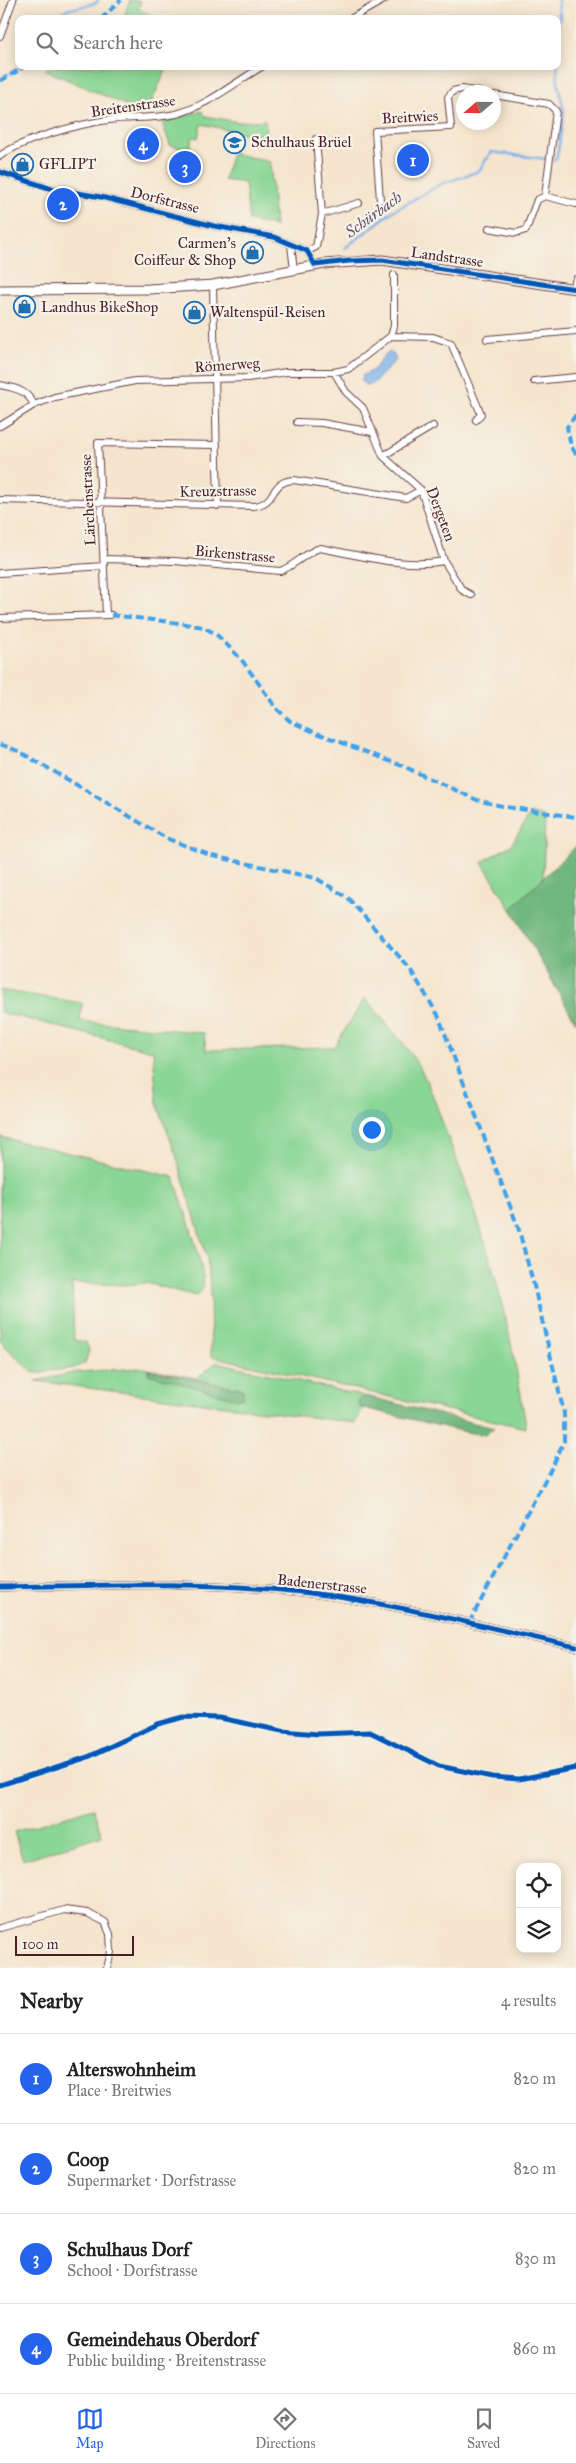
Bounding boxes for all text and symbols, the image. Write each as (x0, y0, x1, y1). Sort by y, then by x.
search box (15, 15, 561, 70)
icon: search (33, 29, 61, 57)
text: Search here (73, 31, 163, 54)
north arrow (456, 85, 501, 130)
street label: Breitenstrasse (90, 91, 176, 121)
street label: Breitwies (381, 107, 439, 127)
pin: 4 (127, 125, 159, 163)
school or university icon: Schulhaus Brüel (223, 130, 247, 154)
place label: Schulhaus Brüel (251, 133, 352, 151)
pin: 1 (397, 141, 429, 179)
pin: 3 (169, 148, 201, 186)
shop icon: GFLIPT (11, 152, 35, 176)
place label: GFLIPT (39, 155, 96, 173)
street label: Dorfstrasse (129, 183, 201, 217)
pin: 2 (47, 185, 79, 223)
water label: Schürbach (340, 187, 406, 242)
place label: Carmen's Coiffeur & Shop (134, 234, 236, 269)
shop icon: Carmen's Coiffeur & Shop (240, 240, 264, 264)
street label: Landstrasse (410, 243, 484, 271)
shop icon: Landhus BikeShop (13, 295, 37, 319)
place label: Landhus BikeShop (41, 298, 158, 316)
shop icon: Waltenspül-Reisen (182, 300, 206, 324)
place label: Waltenspül-Reisen (210, 303, 325, 321)
street label: Römerweg (194, 354, 261, 376)
street label: Lärchenstrasse (77, 454, 99, 546)
street label: Kreuzstrasse (179, 481, 257, 501)
street label: Dergeten (422, 484, 460, 544)
street label: Birkenstrasse (194, 542, 276, 566)
your location (359, 1117, 385, 1143)
street label: Badenerstrasse (276, 1570, 368, 1598)
map controls (516, 1863, 561, 1953)
button: locate (516, 1863, 561, 1908)
button: layers (516, 1908, 561, 1953)
scale bar (15, 1933, 134, 1956)
text: 100 m (22, 1936, 59, 1953)
text: Nearby (20, 1988, 83, 2014)
text: 4 results (501, 1991, 556, 2010)
text: Alterswohnheim (67, 2058, 196, 2081)
text: 1 (33, 2069, 39, 2088)
text: 820 m (513, 2069, 556, 2088)
text: Place · Breitwies (67, 2081, 171, 2100)
text: Coop (67, 2148, 109, 2171)
text: 2 (32, 2159, 40, 2178)
text: 820 m (513, 2159, 556, 2178)
text: Supermarket · Dorfstrasse (67, 2171, 236, 2190)
text: Schulhaus Dorf (67, 2238, 190, 2261)
text: 3 (33, 2249, 39, 2268)
text: 830 m (515, 2249, 556, 2268)
text: School · Dorfstrasse (67, 2261, 198, 2280)
text: Gemeindehaus Oberdorf (67, 2328, 257, 2351)
text: 4 (32, 2339, 40, 2358)
text: 860 m (513, 2339, 556, 2358)
text: Public building · Breitenstrasse (67, 2351, 266, 2370)
tab: Map (76, 2405, 104, 2452)
tab: Directions (255, 2405, 316, 2452)
tab: Saved (467, 2405, 500, 2452)

